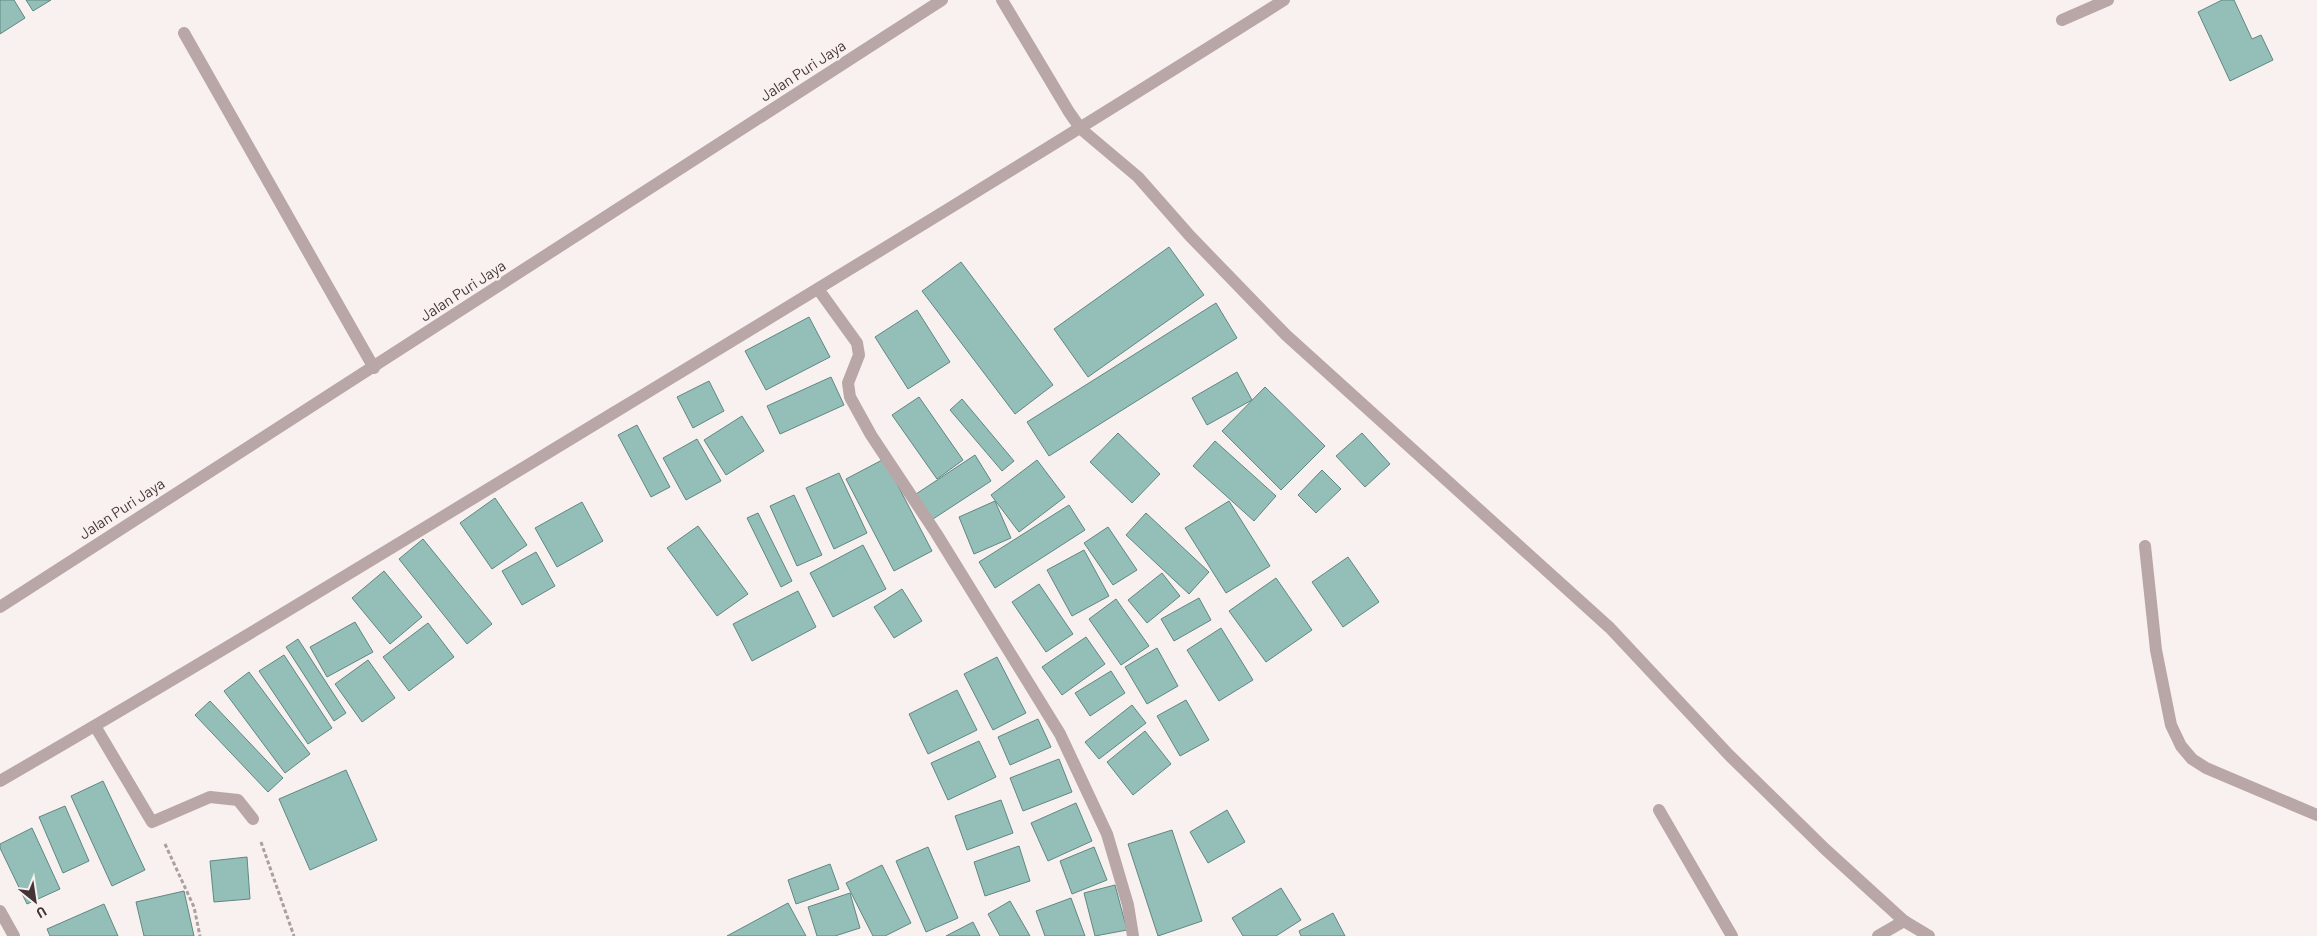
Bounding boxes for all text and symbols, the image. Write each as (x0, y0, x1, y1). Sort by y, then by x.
street label: Jalan Puri Jaya (756, 36, 849, 104)
street label: Jalan Puri Jaya (416, 256, 509, 324)
street label: Jalan Puri Jaya (75, 474, 168, 542)
north arrow (10, 876, 60, 926)
text: U (34, 903, 50, 922)

